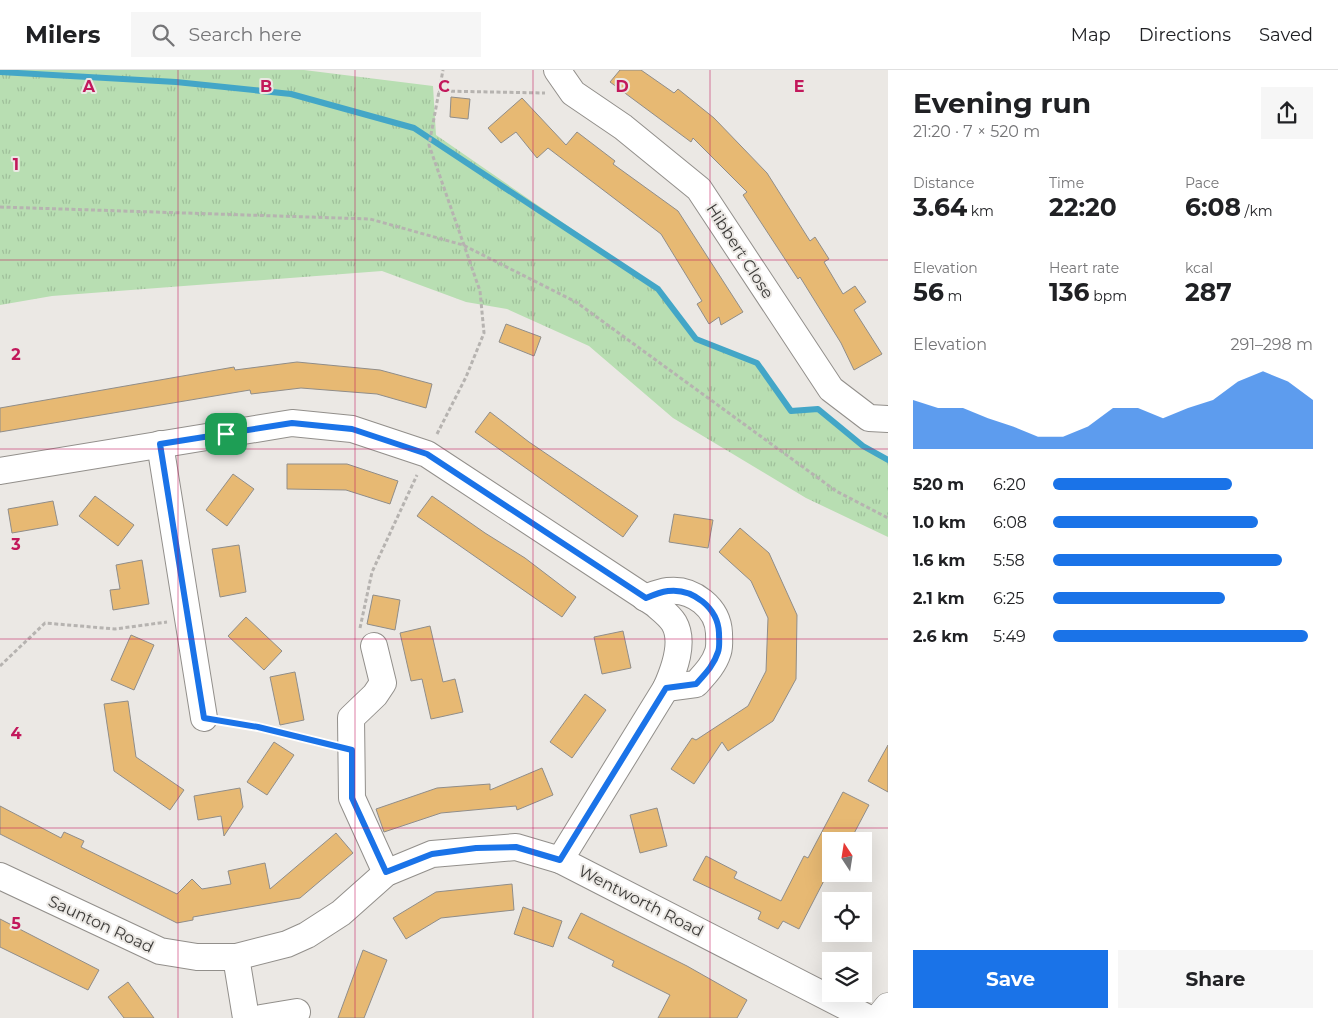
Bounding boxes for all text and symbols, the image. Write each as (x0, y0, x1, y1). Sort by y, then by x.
search box (131, 12, 481, 57)
text: Milers (25, 20, 101, 49)
icon: search (149, 21, 177, 49)
text: Search here (189, 23, 302, 46)
text: Map (1071, 24, 1111, 46)
text: Directions (1139, 24, 1231, 46)
text: Saved (1259, 24, 1313, 46)
text: A (82, 77, 96, 96)
text: B (260, 77, 272, 96)
text: C (438, 77, 450, 96)
text: D (615, 77, 629, 96)
text: E (794, 77, 804, 96)
text: Evening run (913, 86, 1091, 120)
button: share (1261, 87, 1313, 139)
text: 21:20 · 7 × 520 m (913, 122, 1040, 141)
text: 1 (13, 155, 19, 174)
text: Distance (913, 174, 975, 192)
text: Time (1049, 174, 1084, 192)
text: Pace (1185, 174, 1219, 192)
text: 3.64 (913, 192, 967, 222)
text: 22:20 (1049, 192, 1117, 222)
text: 6:08 (1185, 192, 1241, 222)
street label: Hibbert Close (702, 200, 778, 302)
text: km (967, 202, 994, 220)
text: /km (1241, 202, 1273, 220)
text: Elevation (913, 259, 978, 277)
text: Heart rate (1049, 259, 1119, 277)
text: kcal (1185, 259, 1213, 277)
text: 56 (913, 277, 944, 307)
text: 136 (1049, 277, 1090, 307)
text: 287 (1185, 277, 1232, 307)
text: m (944, 287, 962, 305)
text: bpm (1090, 287, 1127, 305)
text: Elevation (913, 335, 987, 354)
text: 291–298 m (1230, 335, 1313, 354)
text: 2 (11, 345, 21, 364)
pin (205, 413, 247, 455)
icon: arrive (212, 420, 240, 448)
text: 520 m (913, 475, 964, 494)
text: 6:20 (993, 475, 1026, 494)
text: 1.0 km (913, 513, 966, 532)
text: 6:08 (993, 513, 1027, 532)
text: 3 (10, 535, 21, 554)
text: 1.6 km (913, 551, 965, 570)
text: 5:58 (993, 551, 1025, 570)
text: 2.1 km (913, 589, 965, 608)
text: 6:25 (993, 589, 1024, 608)
text: 2.6 km (913, 627, 969, 646)
text: 5:49 (993, 627, 1026, 646)
text: 4 (10, 724, 22, 743)
north arrow (822, 832, 872, 882)
map controls (822, 832, 872, 1002)
street label: Wentworth Road (575, 861, 707, 941)
street label: Saunton Road (45, 891, 157, 957)
button: locate (822, 892, 872, 942)
text: 5 (11, 914, 21, 933)
button: Save (913, 950, 1108, 1008)
button: Share (1118, 950, 1313, 1008)
button: layers (822, 952, 872, 1002)

